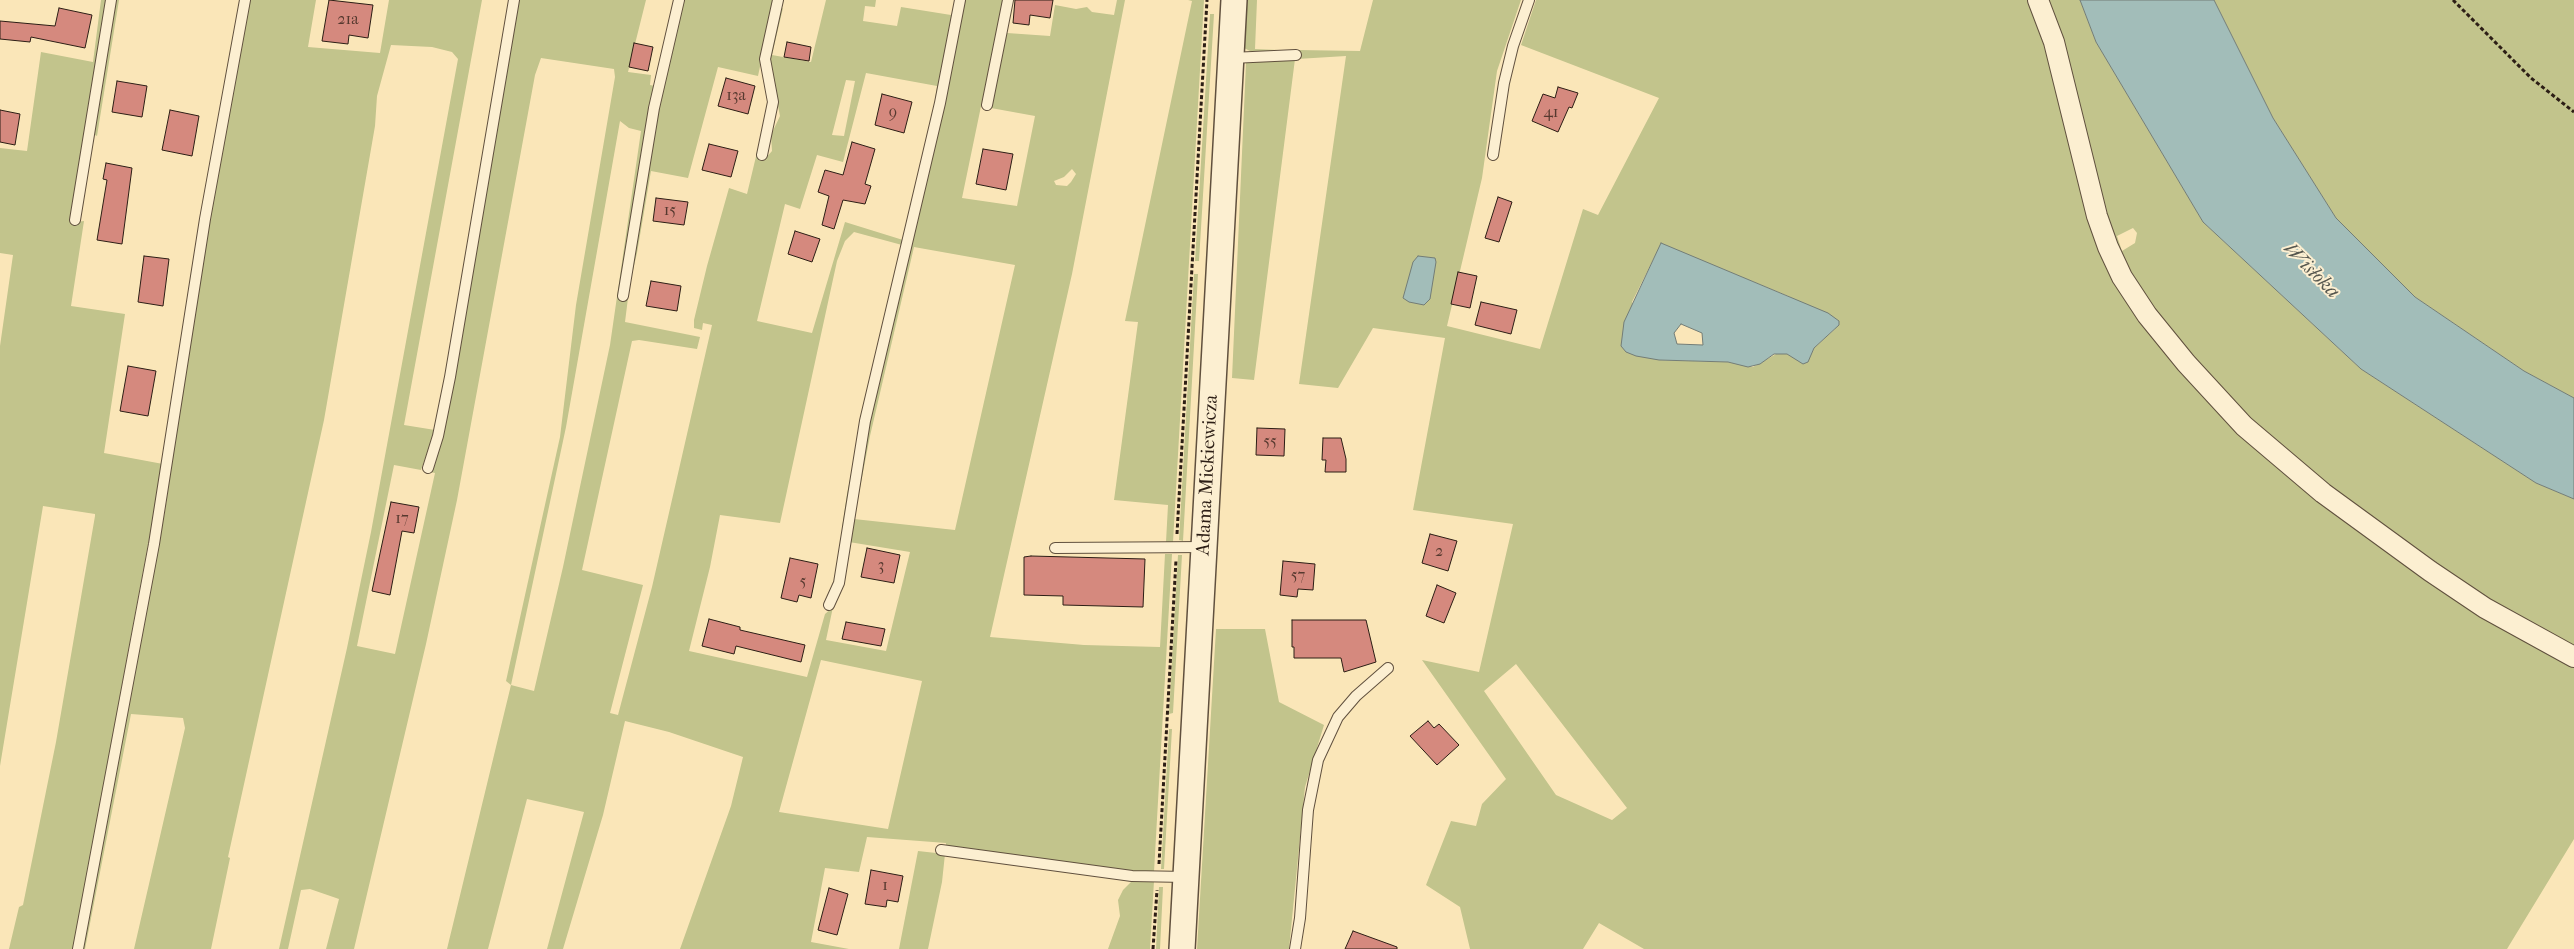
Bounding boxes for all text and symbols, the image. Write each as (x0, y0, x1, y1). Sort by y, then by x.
house number: 21a (337, 10, 359, 30)
house number: 13a (726, 86, 746, 106)
house number: 9 (889, 103, 897, 123)
house number: 41 (1543, 103, 1559, 123)
house number: 15 (664, 201, 676, 221)
water label: Wisłoka (2278, 238, 2344, 304)
street label: Adama Mickiewicza (1192, 394, 1224, 556)
house number: 55 (1263, 432, 1277, 452)
house number: 17 (395, 509, 409, 529)
house number: 2 (1435, 542, 1443, 562)
house number: 3 (878, 556, 884, 576)
house number: 57 (1291, 566, 1305, 586)
house number: 5 (800, 572, 806, 592)
house number: 1 (882, 876, 888, 896)

